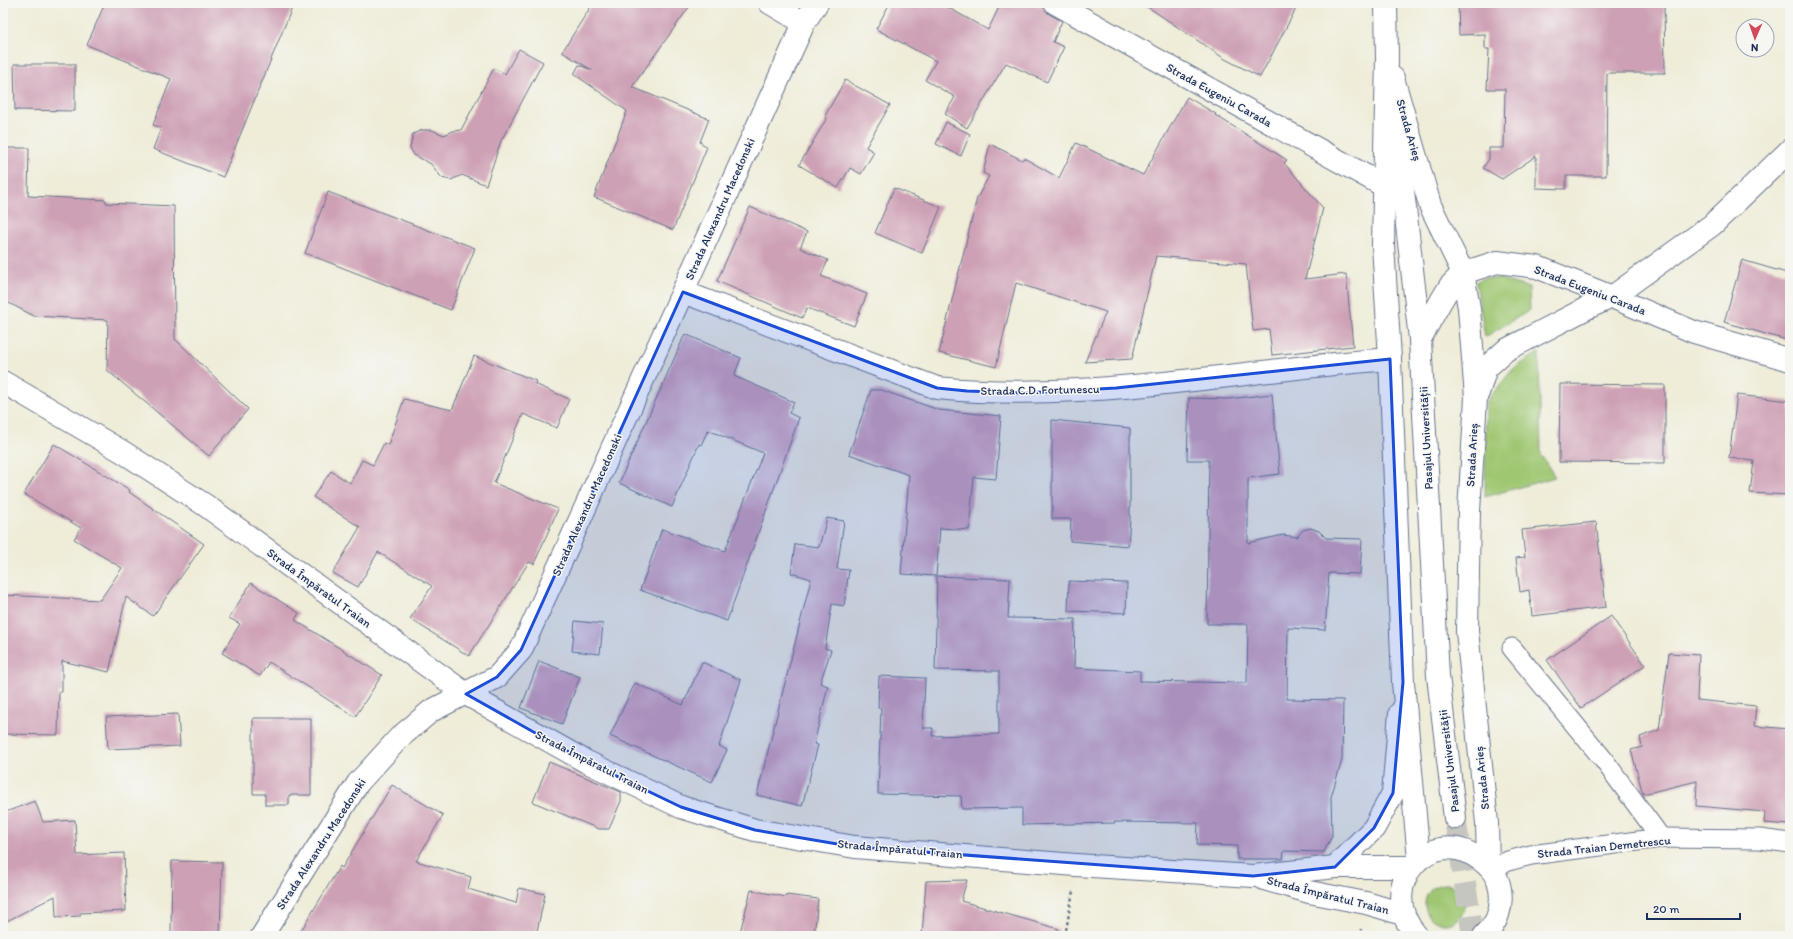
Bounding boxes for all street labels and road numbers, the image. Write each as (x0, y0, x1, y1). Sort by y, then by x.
street label: Strada Eugeniu Carada (1164, 60, 1275, 130)
street label: Strada Arieș (1393, 97, 1425, 163)
street label: Strada Alexandru Macedonski (682, 136, 758, 282)
street label: Strada Eugeniu Carada (1532, 262, 1649, 318)
street label: Strada C.D. Fortunescu (980, 382, 1100, 398)
street label: Pasajul Universității (1416, 386, 1436, 490)
street label: Strada Arieș (1463, 423, 1481, 487)
street label: Strada Alexandru Macedonski (549, 432, 625, 578)
street label: Strada Împăratul Traian (264, 545, 374, 631)
street label: Pasajul Universității (1436, 709, 1462, 813)
street label: Strada Împăratul Traian (533, 727, 651, 797)
street label: Strada Arieș (1472, 746, 1492, 810)
street label: Strada Alexandru Macedonski (273, 776, 369, 912)
street label: Strada Traian Demetrescu (1537, 833, 1672, 861)
street label: Strada Împăratul Traian (837, 837, 963, 861)
street label: Strada Împăratul Traian (1265, 873, 1391, 917)

